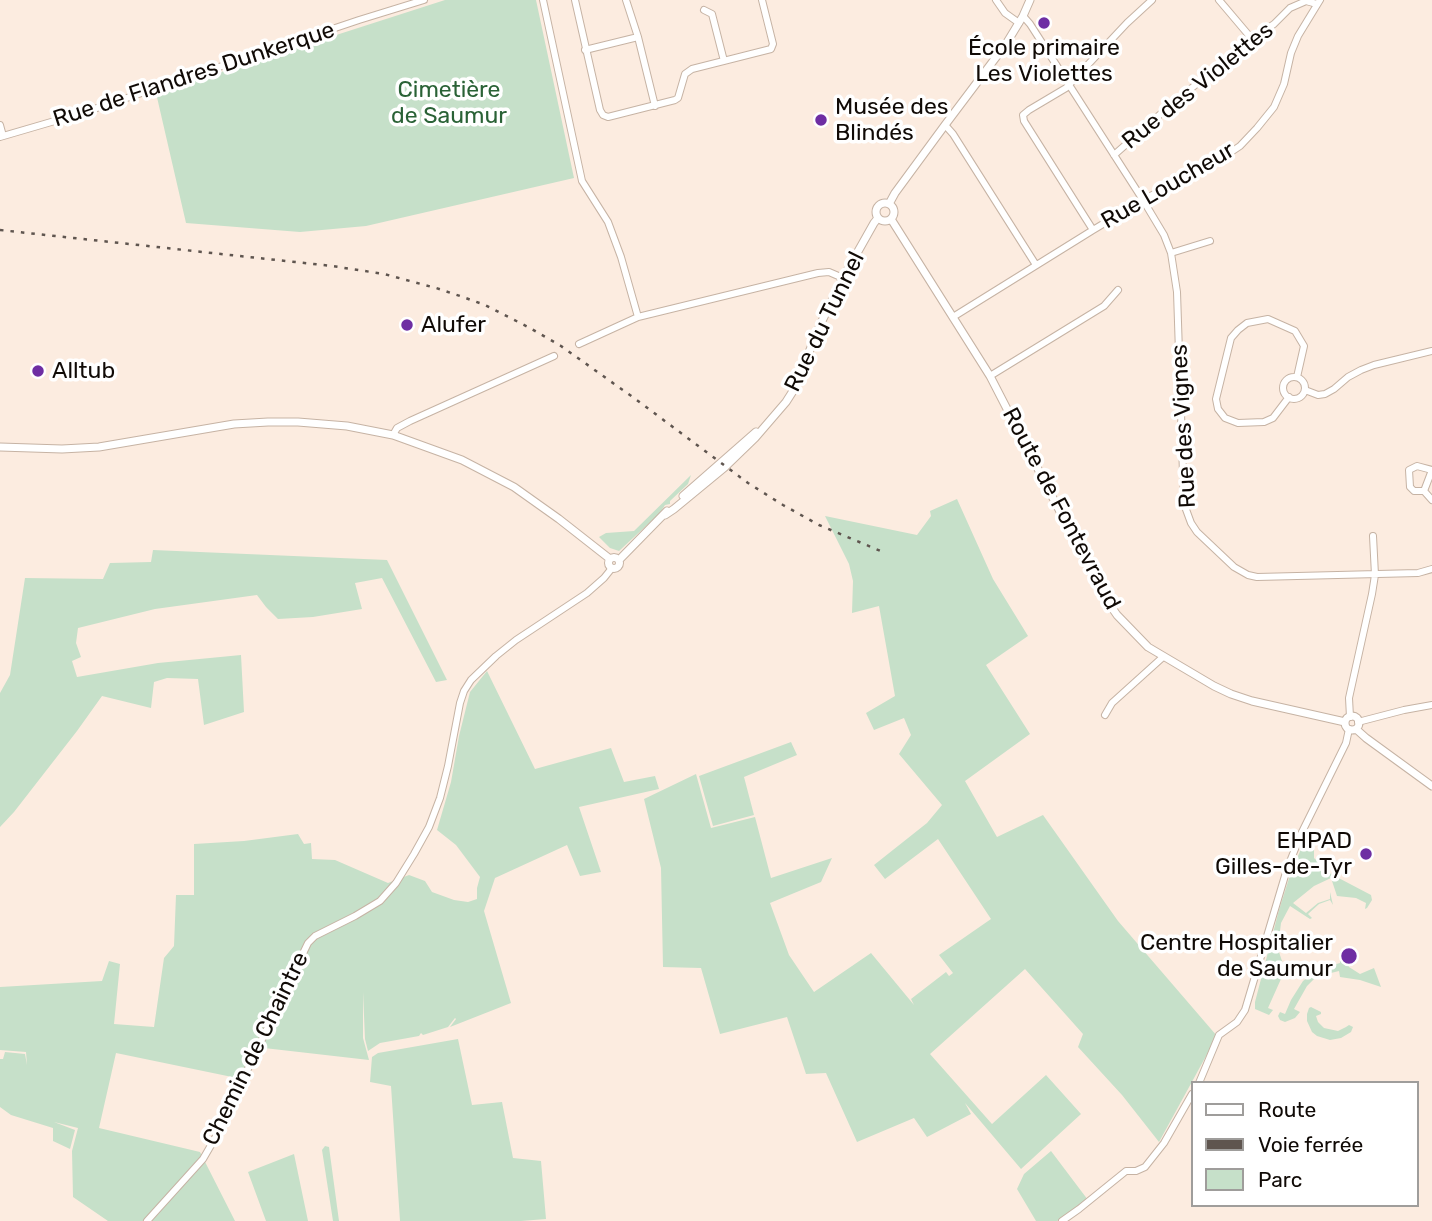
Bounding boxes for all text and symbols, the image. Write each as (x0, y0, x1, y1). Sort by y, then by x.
marker: École primaire Les Violettes (1036, 15, 1052, 31)
street label: Rue de Flandres Dunkerque (50, 16, 338, 134)
street label: Rue des Violettes (1117, 17, 1279, 155)
place label: École primaire Les Violettes (968, 34, 1120, 88)
park label: Cimetière de Saumur (391, 76, 507, 130)
place label: Musée des Blindés (835, 93, 949, 147)
marker: Musée des Blindés (813, 112, 829, 128)
street label: Rue Loucheur (1096, 137, 1240, 235)
street label: Rue du Tunnel (779, 248, 871, 396)
place label: Alufer (421, 311, 486, 339)
marker: Alufer (399, 317, 415, 333)
street label: Rue des Vignes (1166, 343, 1202, 509)
place label: Alltub (52, 357, 115, 385)
marker: Alltub (30, 363, 46, 379)
street label: Route de Fontevraud (996, 403, 1126, 615)
place label: EHPAD Gilles-de-Tyr (1215, 827, 1352, 881)
marker: EHPAD Gilles-de-Tyr (1358, 846, 1374, 862)
place label: Centre Hospitalier de Saumur (1140, 929, 1333, 983)
marker: Centre Hospitalier de Saumur (1339, 946, 1359, 966)
street label: Chemin de Chaintre (197, 948, 315, 1150)
legend (1190, 1081, 1418, 1207)
text: Route (1258, 1097, 1316, 1122)
text: Voie ferrée (1258, 1132, 1363, 1157)
text: Parc (1258, 1167, 1302, 1192)

